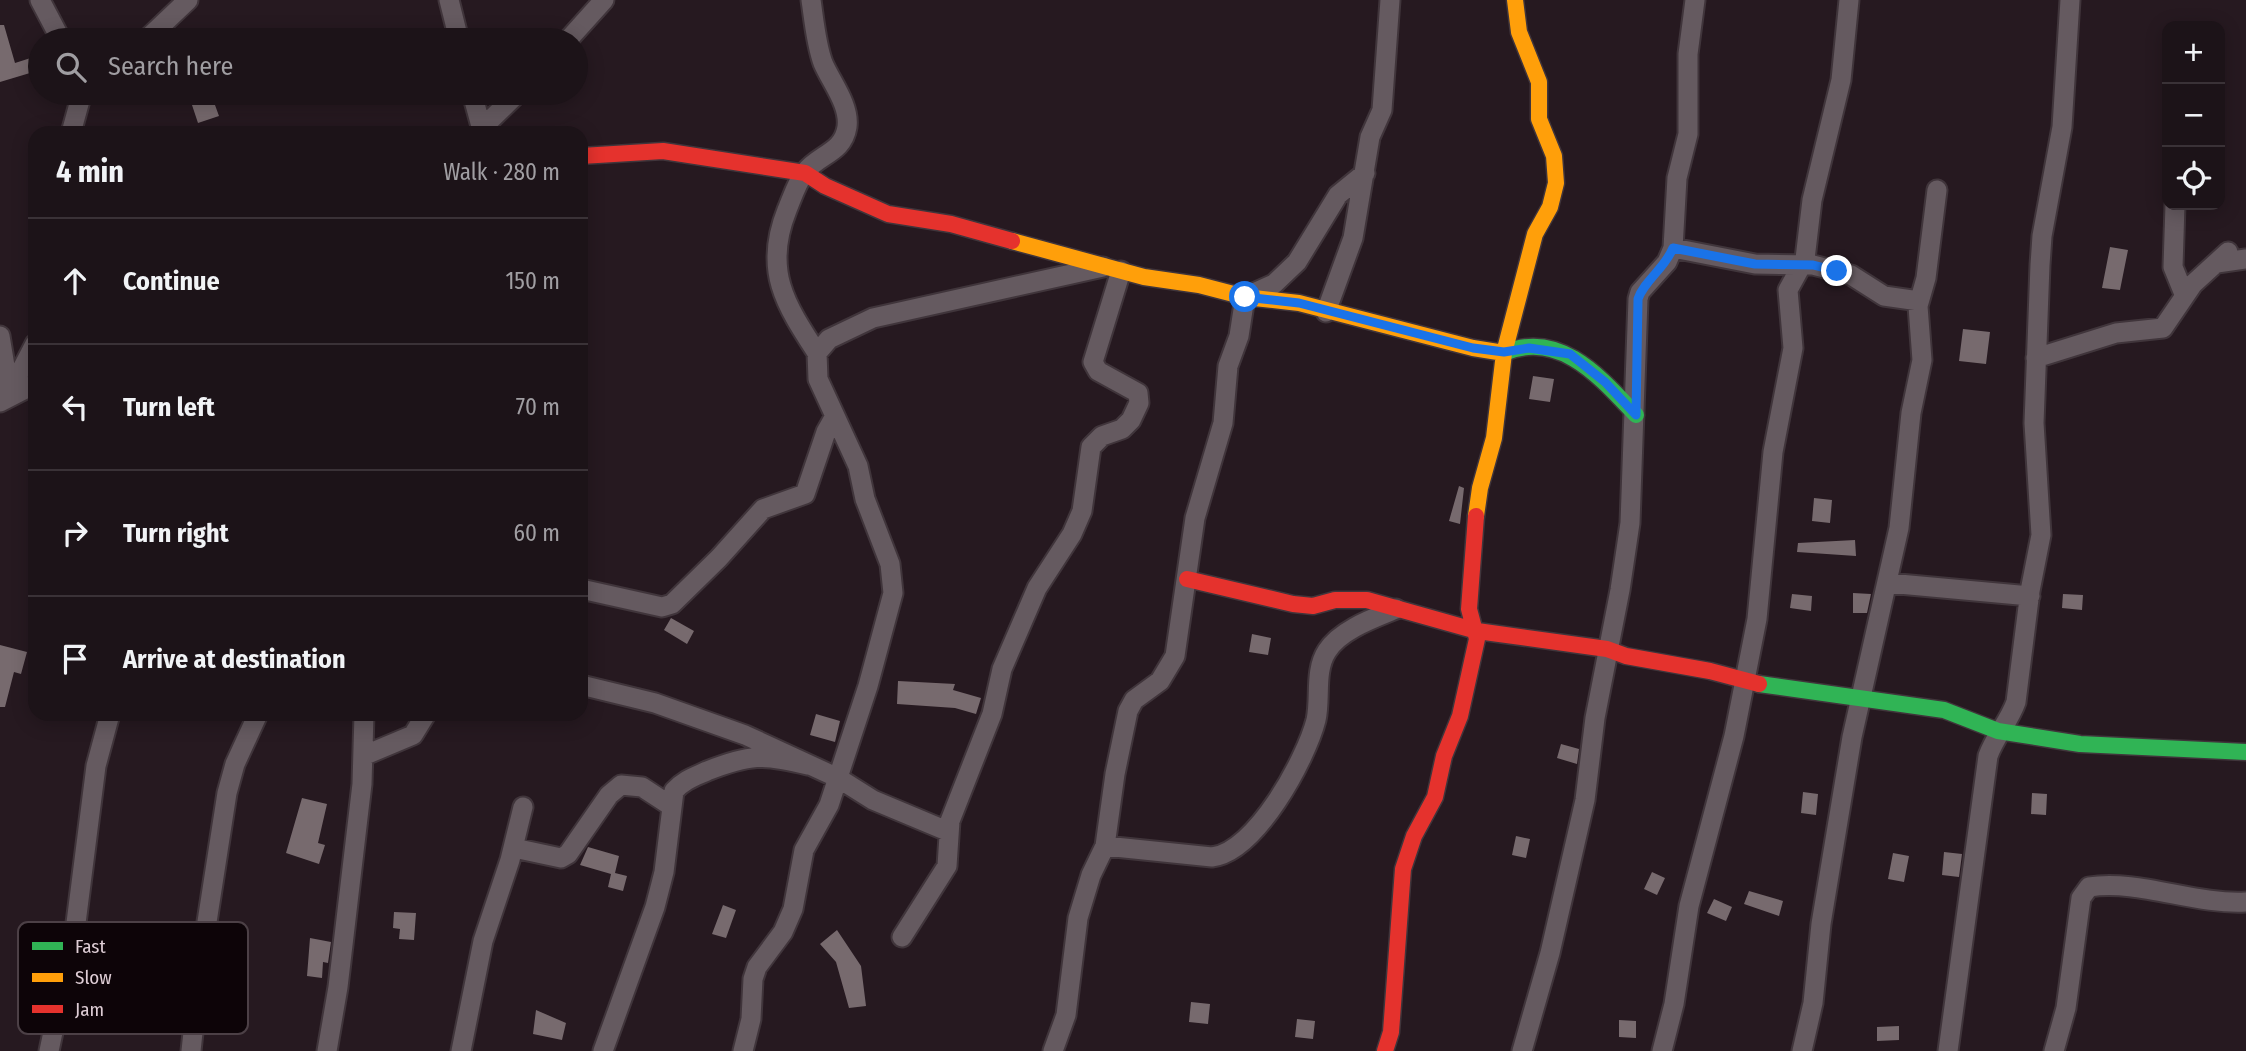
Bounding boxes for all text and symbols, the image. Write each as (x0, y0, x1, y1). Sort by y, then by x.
map controls (2162, 21, 2225, 210)
button: + (2162, 21, 2225, 84)
search box (28, 28, 588, 105)
icon: search (52, 48, 90, 86)
text: Search here (108, 51, 233, 82)
button: − (2162, 84, 2225, 147)
button: locate (2162, 147, 2225, 210)
text: 4 min (56, 154, 124, 190)
text: Walk · 280 m (443, 158, 560, 186)
route end (1821, 255, 1852, 286)
icon: ahead (56, 262, 94, 300)
text: Continue (123, 266, 220, 297)
text: 150 m (505, 267, 560, 295)
route start (1229, 281, 1260, 312)
icon: left (56, 388, 94, 426)
text: Turn left (123, 392, 215, 423)
text: 70 m (516, 393, 560, 421)
icon: right (56, 514, 94, 552)
text: Turn right (123, 518, 229, 549)
text: 60 m (514, 519, 560, 547)
icon: arrive (56, 640, 94, 678)
text: Arrive at destination (123, 644, 346, 675)
legend (18, 922, 248, 1034)
text: Fast (75, 935, 106, 958)
text: Slow (75, 966, 112, 989)
text: Jam (75, 998, 104, 1021)

